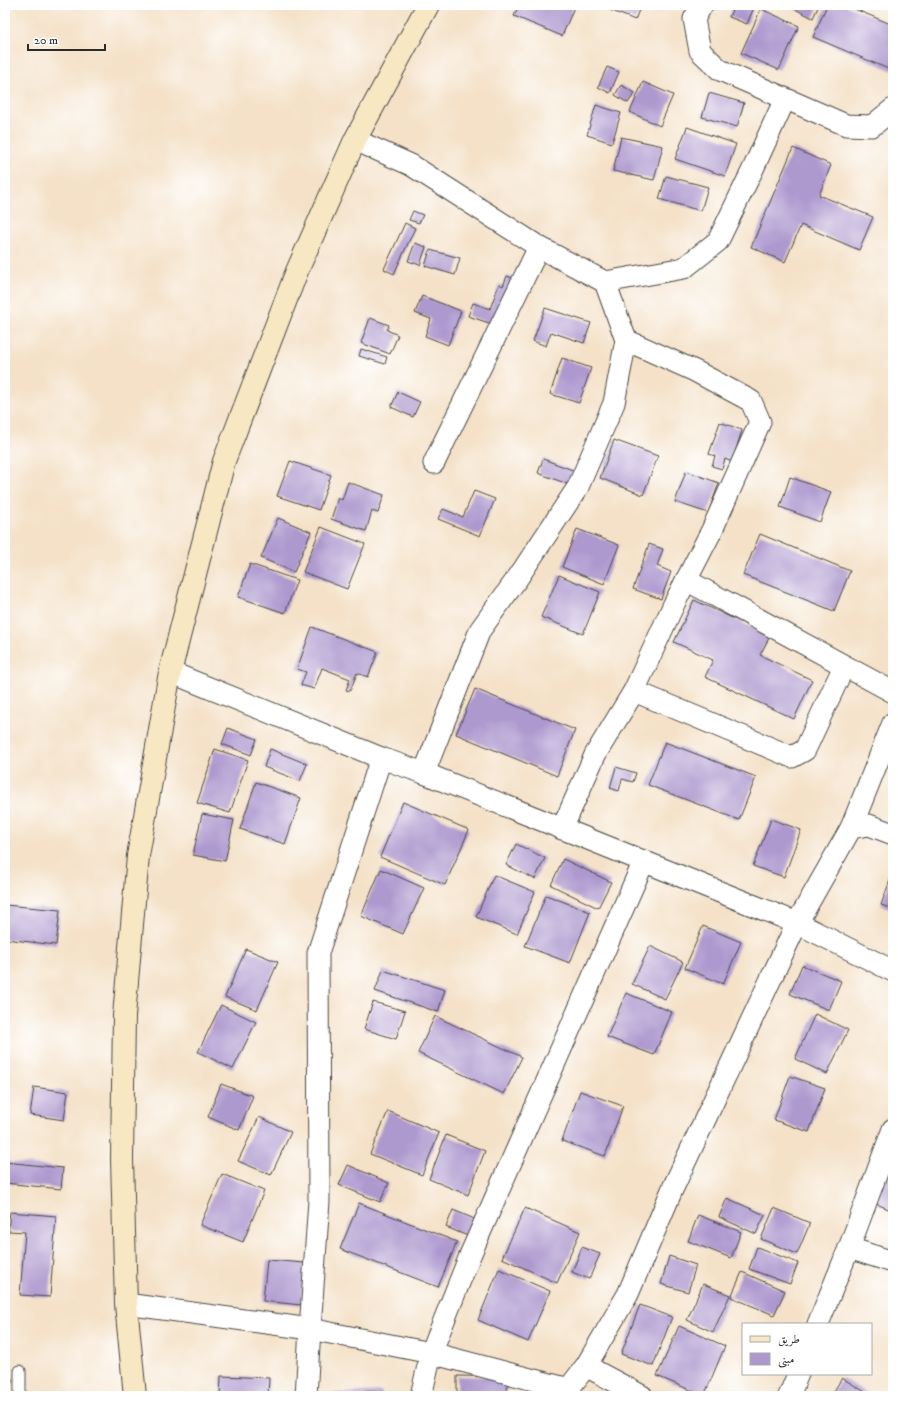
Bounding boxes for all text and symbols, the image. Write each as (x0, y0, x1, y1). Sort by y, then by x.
scale bar (28, 26, 105, 52)
text: 20 m (34, 33, 58, 48)
legend (742, 1323, 872, 1375)
text: طريق (778, 1332, 800, 1347)
text: مبنى (778, 1352, 794, 1368)

